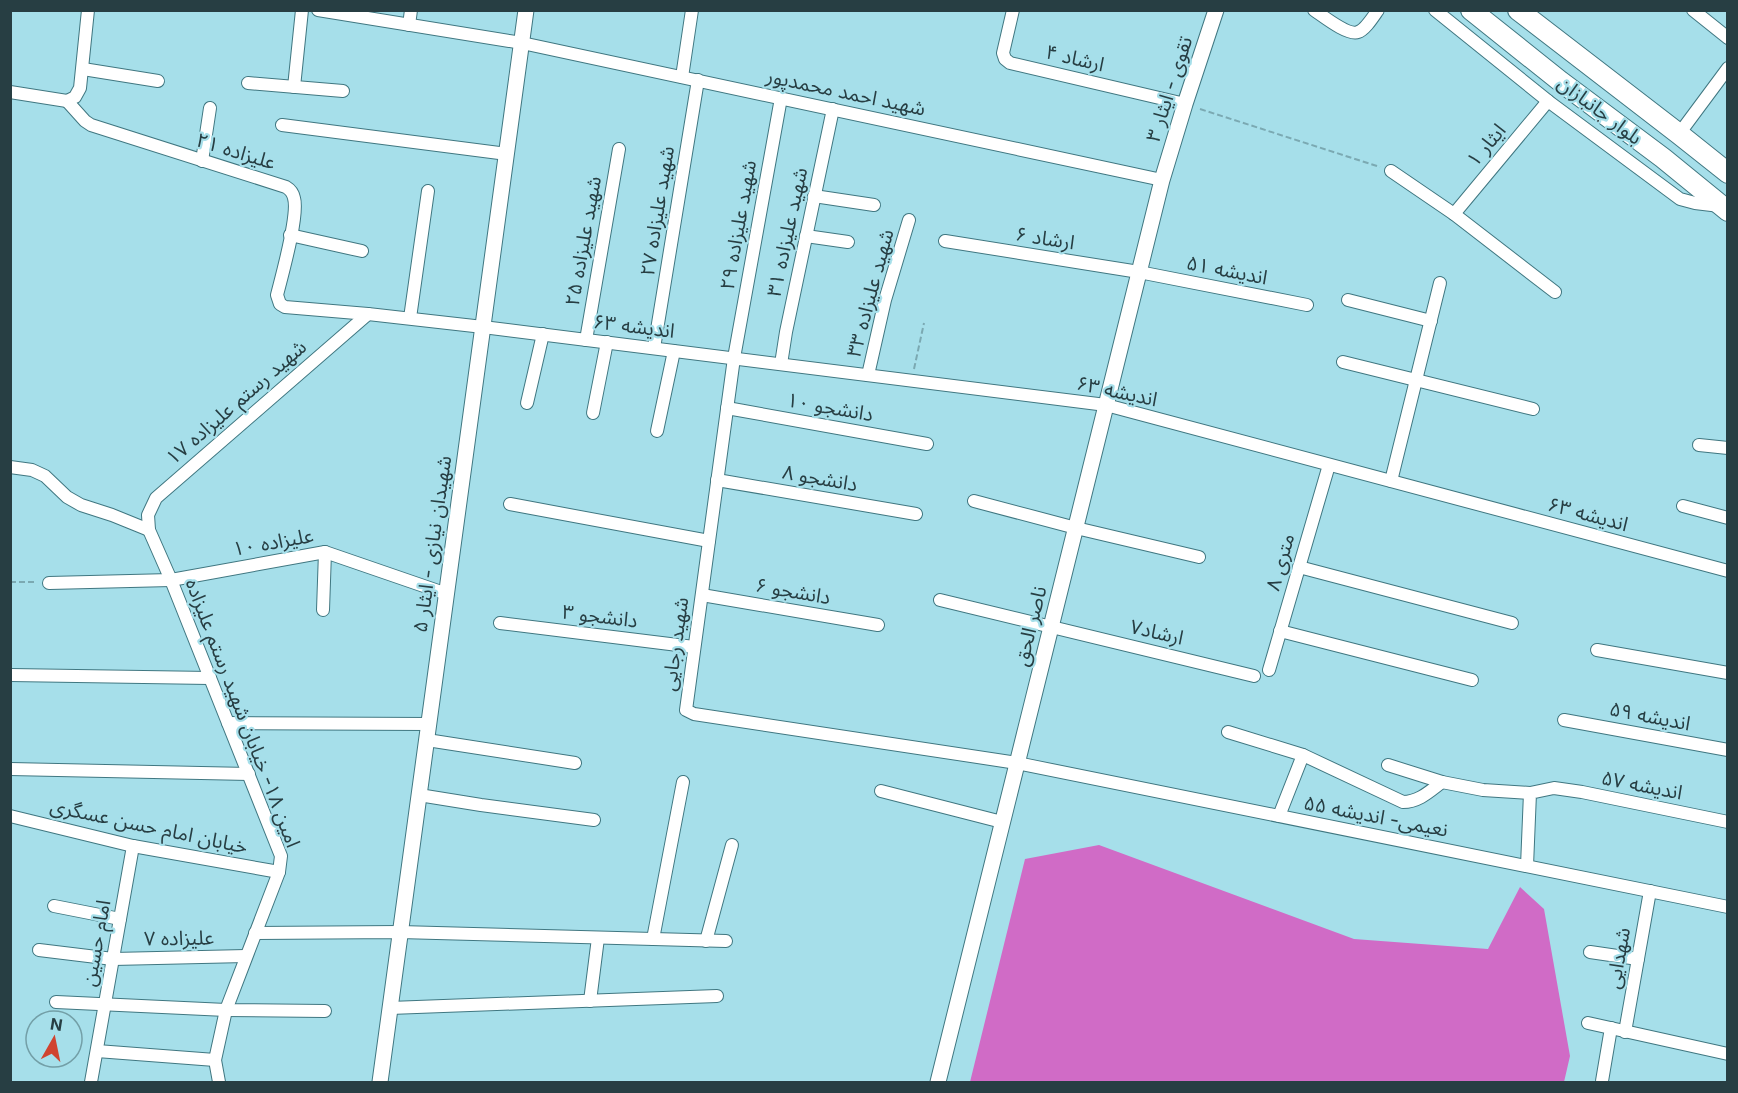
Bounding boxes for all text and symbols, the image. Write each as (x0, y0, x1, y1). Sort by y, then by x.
street label: تقوی - ایثار ۳ (1141, 33, 1197, 145)
street label: ارشاد ۴ (1043, 40, 1107, 76)
street label: شهید احمد محمدپور (763, 63, 928, 122)
street label: بلوار جانبازان (1553, 70, 1647, 150)
street label: ایثار ۱ (1461, 119, 1511, 171)
street label: علیزاده ۲۱ (193, 128, 279, 174)
street label: شهید علیزاده ۲۷ (635, 144, 679, 278)
street label: شهید علیزاده ۲۹ (715, 158, 761, 292)
street label: شهید علیزاده ۳۱ (762, 165, 812, 299)
street label: شهید علیزاده ۲۵ (560, 174, 606, 308)
street label: ارشاد ۶ (1014, 221, 1076, 255)
street label: شهید علیزاده ۳۳ (841, 226, 899, 360)
street label: اندیشه ۵۱ (1184, 250, 1270, 290)
street label: اندیشه ۶۳ (592, 309, 676, 343)
street label: ۱۷ شهید رستم علیزاده (161, 335, 313, 472)
street label: اندیشه ۶۳ (1074, 371, 1160, 411)
street label: دانشجو ۱۰ (785, 388, 875, 426)
street label: شهیدان نیازی - ایثار ۵ (408, 454, 456, 634)
street label: دانشجو ۸ (781, 460, 859, 496)
street label: اندیشه ۶۳ (1545, 492, 1631, 536)
street label: علیزاده ۱۰ (231, 523, 315, 561)
street label: ۸ متری (1260, 531, 1300, 593)
street label: دانشجو ۶ (754, 573, 832, 609)
street label: امین ۱۸- خيابان شهيد رستم عليزاده (178, 575, 305, 852)
street label: ناصر الحق (1008, 583, 1052, 669)
street label: شهید رجایی (657, 596, 693, 692)
street label: دانشجو ۳ (561, 599, 639, 633)
street label: ارشاد۷ (1128, 614, 1186, 650)
street label: اندیشه ۵۹ (1607, 696, 1693, 736)
street label: اندیشه ۵۷ (1599, 765, 1685, 805)
street label: نعیمی- اندیشه ۵۵ (1302, 790, 1450, 842)
street label: خیابان امام حسن عسگری (47, 793, 250, 862)
street label: امام حسین (77, 898, 118, 989)
street label: علیزاده ۷ (144, 925, 214, 951)
street label: شهدایی (1601, 925, 1635, 991)
north arrow (24, 1009, 84, 1069)
text: N (49, 1013, 64, 1035)

